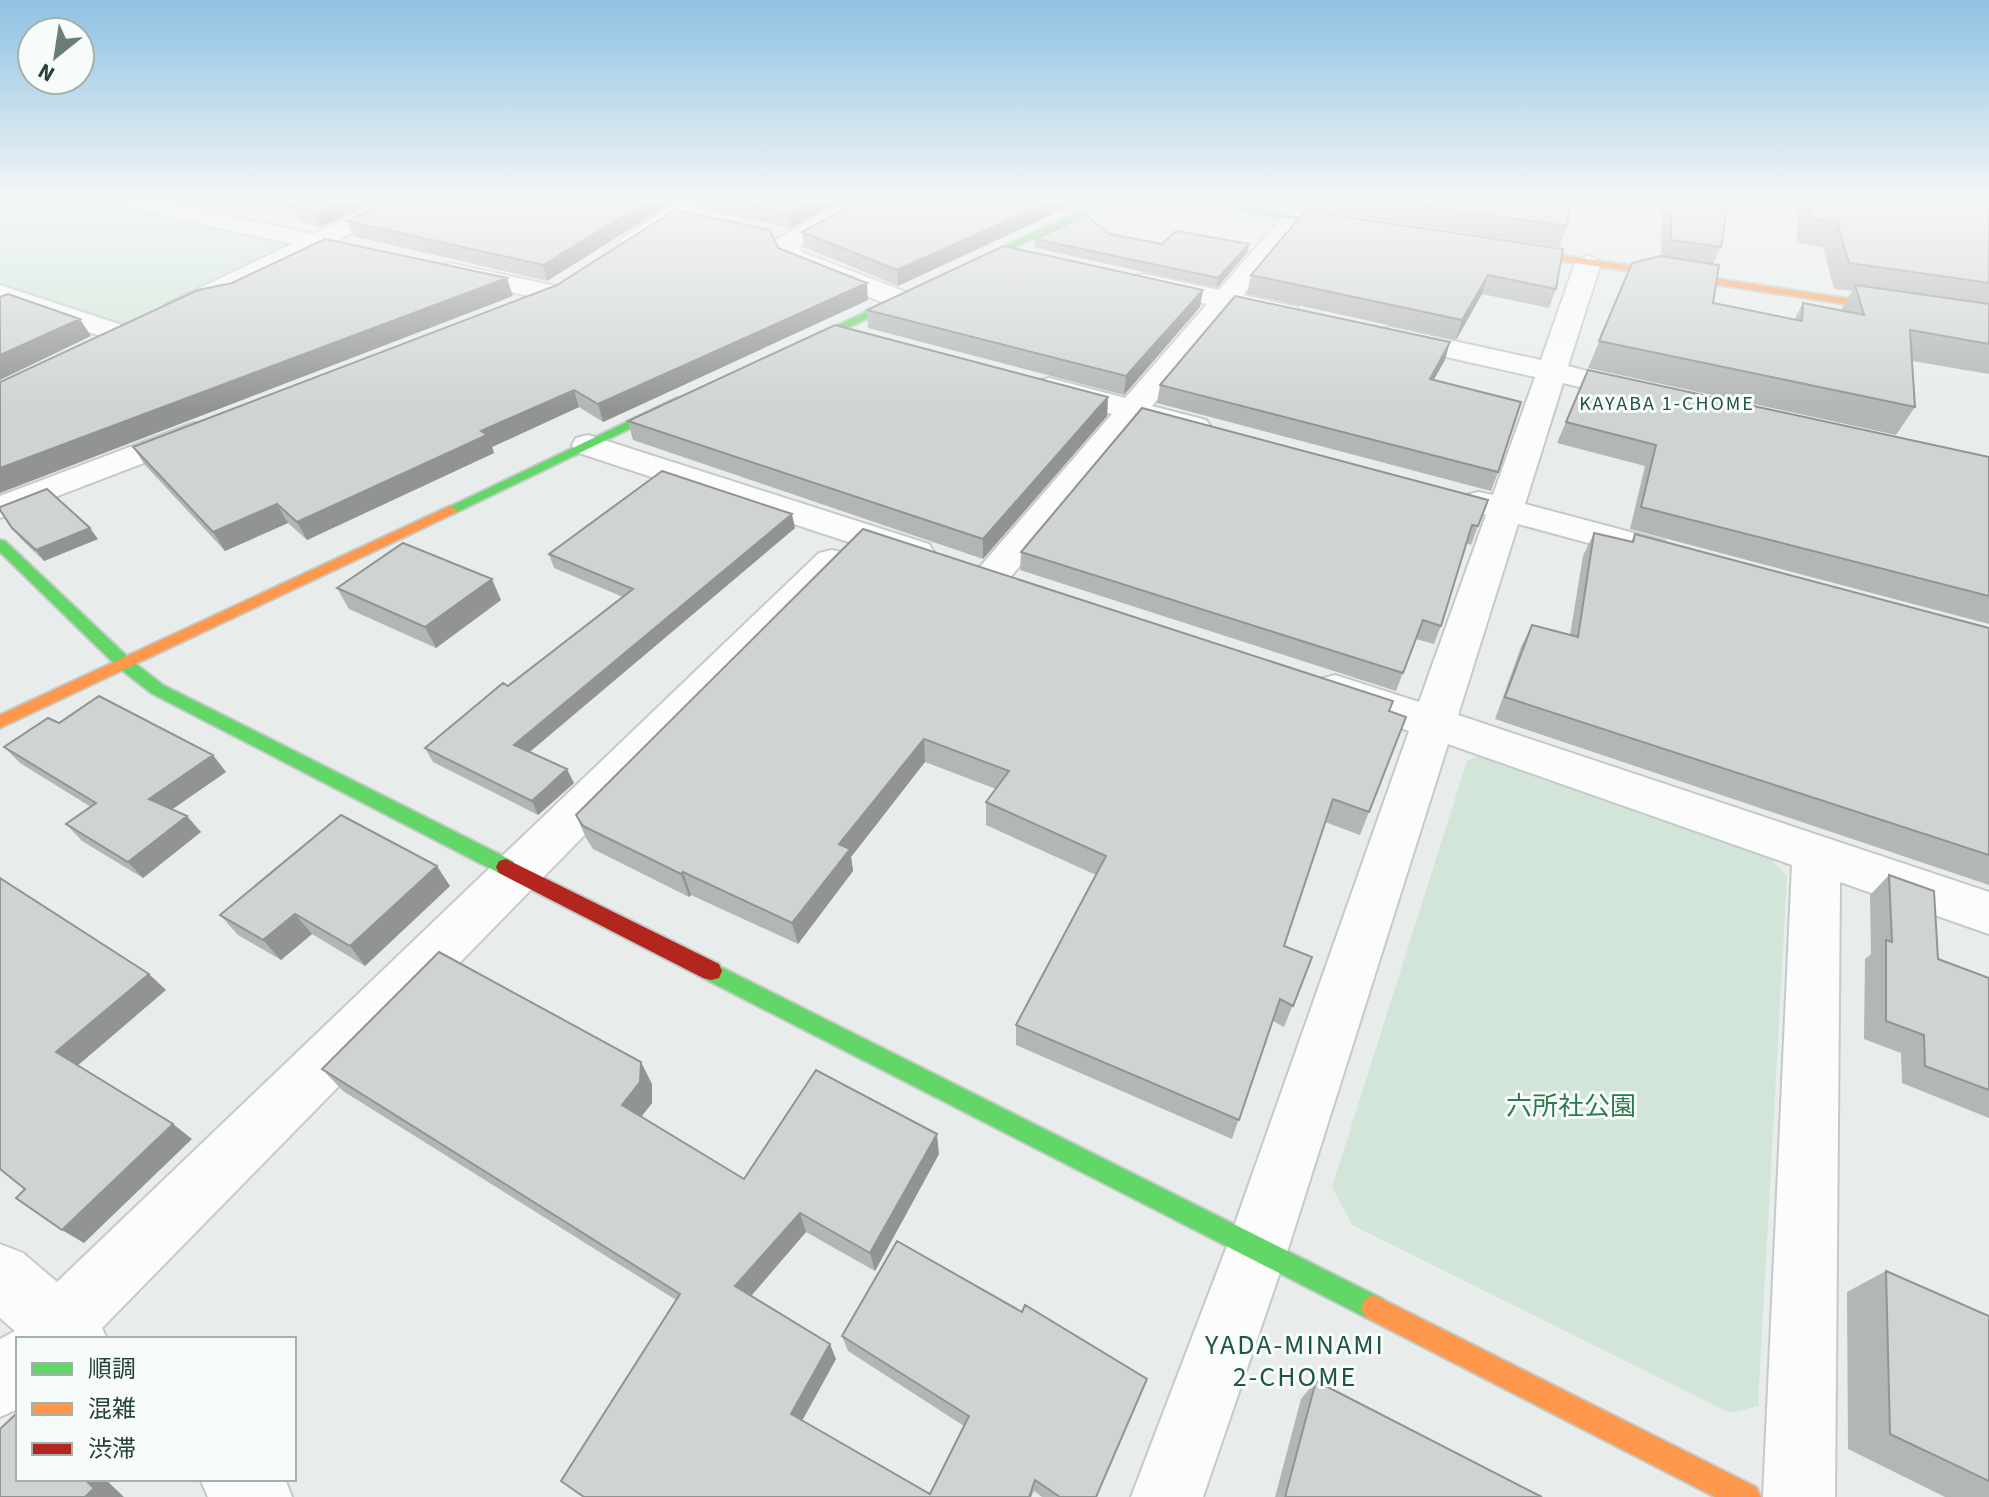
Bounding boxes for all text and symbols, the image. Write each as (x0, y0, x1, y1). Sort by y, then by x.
north arrow (16, 16, 96, 96)
text: N (32, 55, 61, 90)
district label: KAYABA 1-CHOME (1579, 390, 1755, 418)
park label: 六所社公園 (1506, 1088, 1636, 1125)
district label: YADA-MINAMI 2-CHOME (1204, 1325, 1385, 1397)
legend (16, 1337, 296, 1481)
text: 順調 (88, 1352, 136, 1387)
text: 混雑 (88, 1392, 136, 1427)
text: 渋滞 (88, 1432, 136, 1467)

